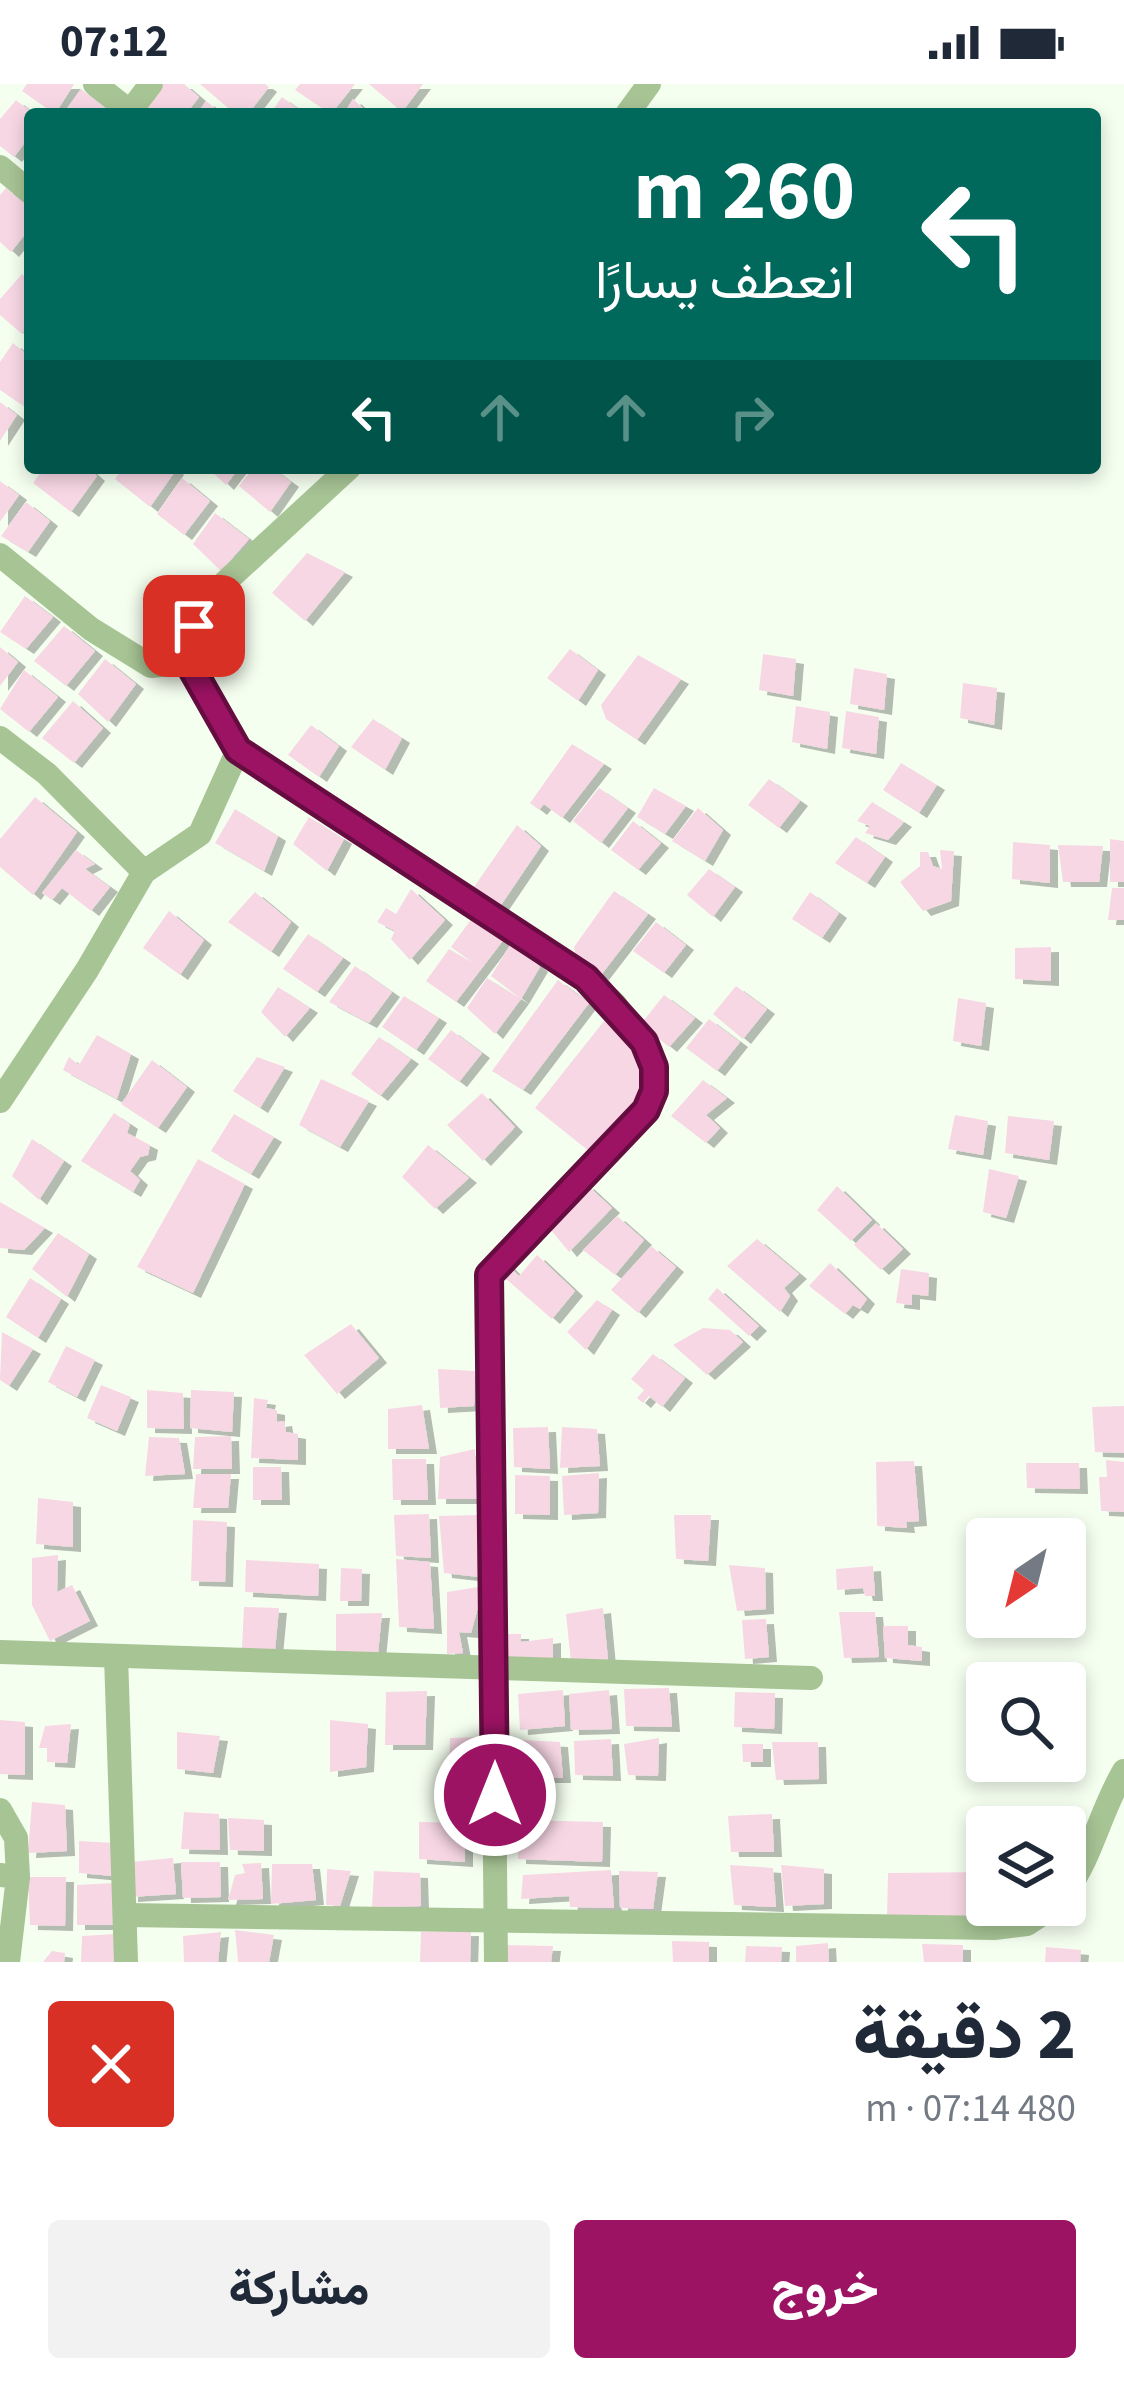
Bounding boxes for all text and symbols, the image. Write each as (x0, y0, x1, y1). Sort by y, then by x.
text: 07:12 (60, 10, 169, 74)
text: 260 m (633, 132, 855, 252)
icon: left (897, 156, 1053, 312)
text: انعطف يسارًا (595, 243, 855, 320)
icon: left (341, 384, 407, 450)
icon: ahead (467, 384, 533, 450)
icon: ahead (593, 384, 659, 450)
icon: right (719, 384, 785, 450)
pin (143, 575, 245, 677)
icon: arrive (161, 593, 227, 659)
north arrow (966, 1518, 1086, 1638)
map controls (966, 1518, 1086, 1926)
button: search (966, 1662, 1086, 1782)
position arrow (432, 1732, 558, 1858)
button: layers (966, 1806, 1086, 1926)
text: 2 دقيقة (853, 1984, 1076, 2087)
button: close (48, 2001, 174, 2127)
text: 480 m · 07:14 (865, 2081, 1076, 2137)
button: مشاركة (48, 2220, 550, 2358)
button: خروج (574, 2220, 1076, 2358)

